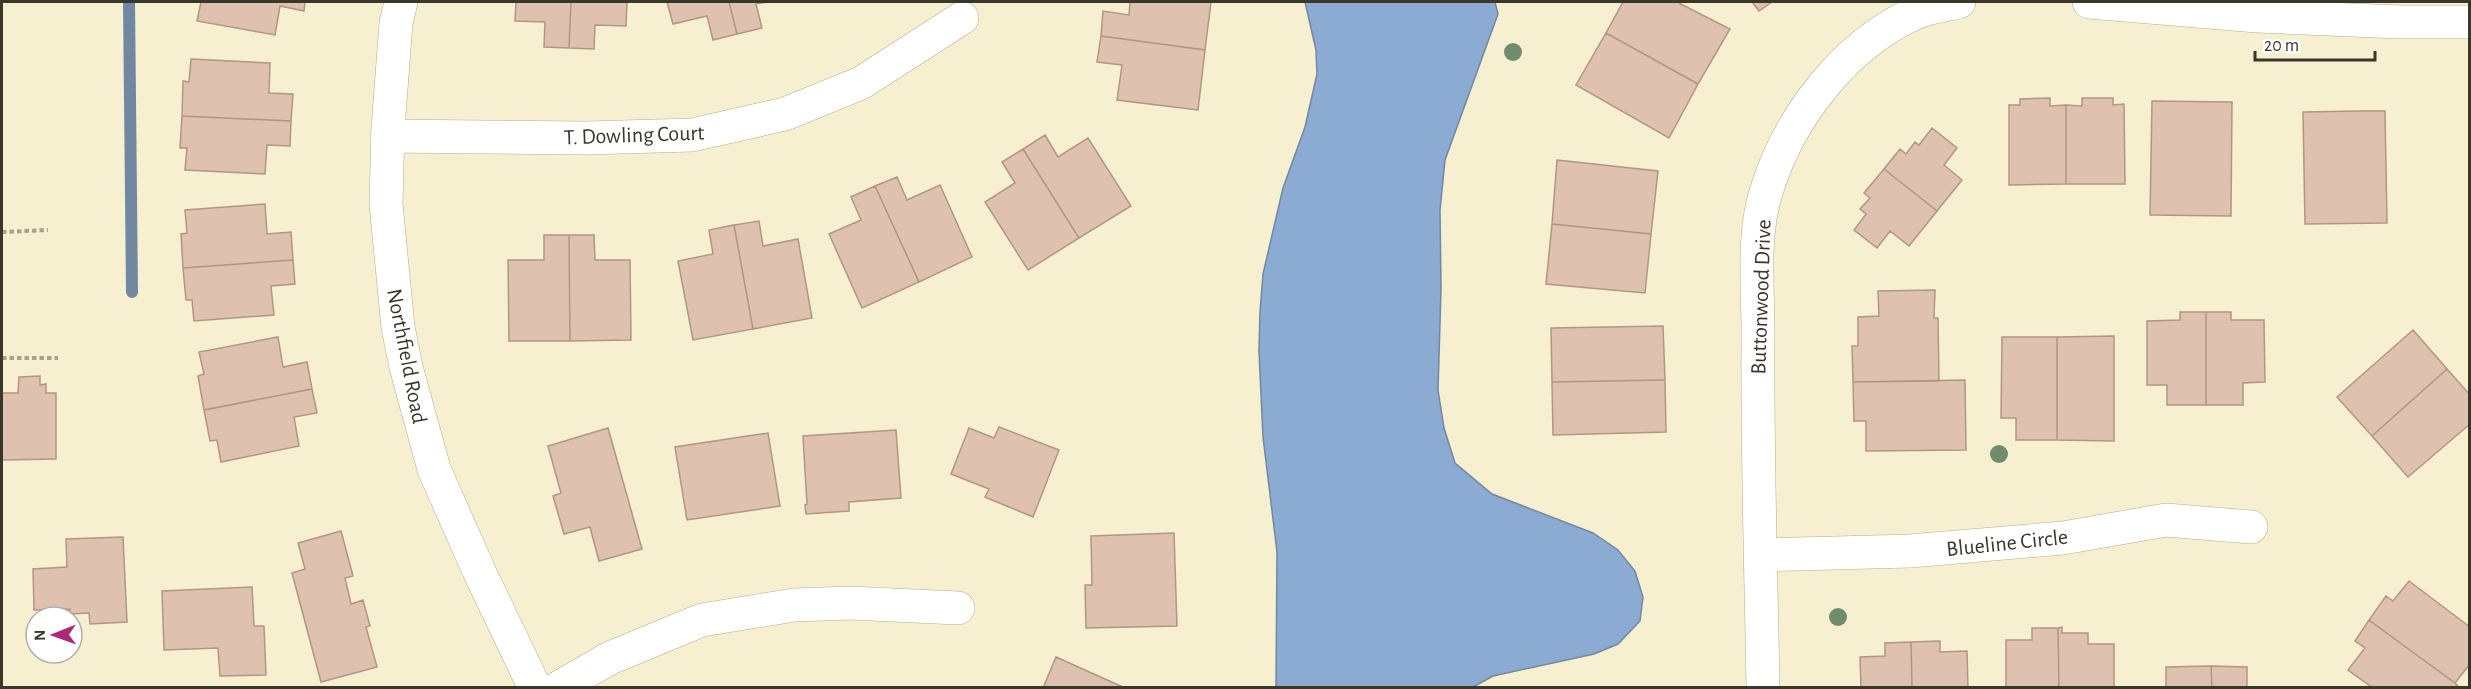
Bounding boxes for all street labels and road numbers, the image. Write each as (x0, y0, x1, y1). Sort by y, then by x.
street label: T. Dowling Court (563, 122, 705, 148)
street label: Buttonwood Drive (1747, 219, 1775, 375)
street label: Northfield Road (383, 287, 431, 426)
street label: Blueline Circle (1945, 526, 2069, 560)

